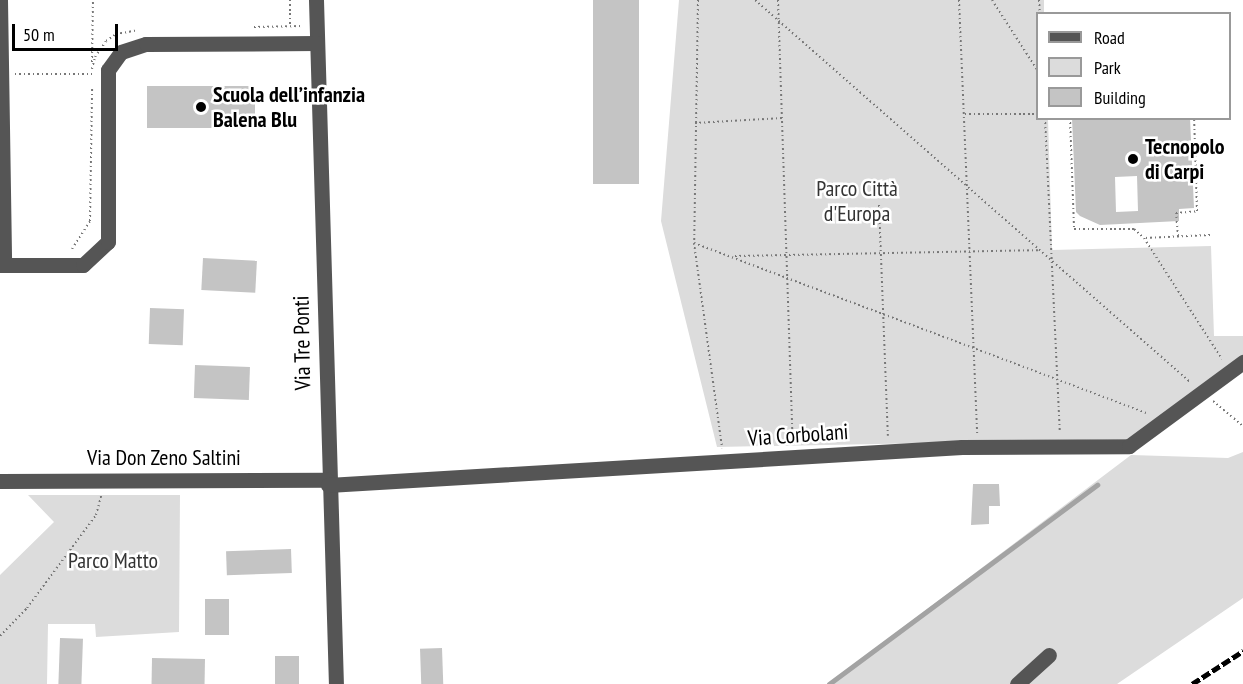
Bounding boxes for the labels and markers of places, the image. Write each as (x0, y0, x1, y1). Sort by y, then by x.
place label: Scuola dell’infanzia Balena Blu (213, 81, 365, 132)
marker: Scuola dell’infanzia Balena Blu (194, 100, 208, 114)
place label: Tecnopolo di Carpi (1145, 133, 1225, 184)
marker: Tecnopolo di Carpi (1126, 152, 1140, 166)

